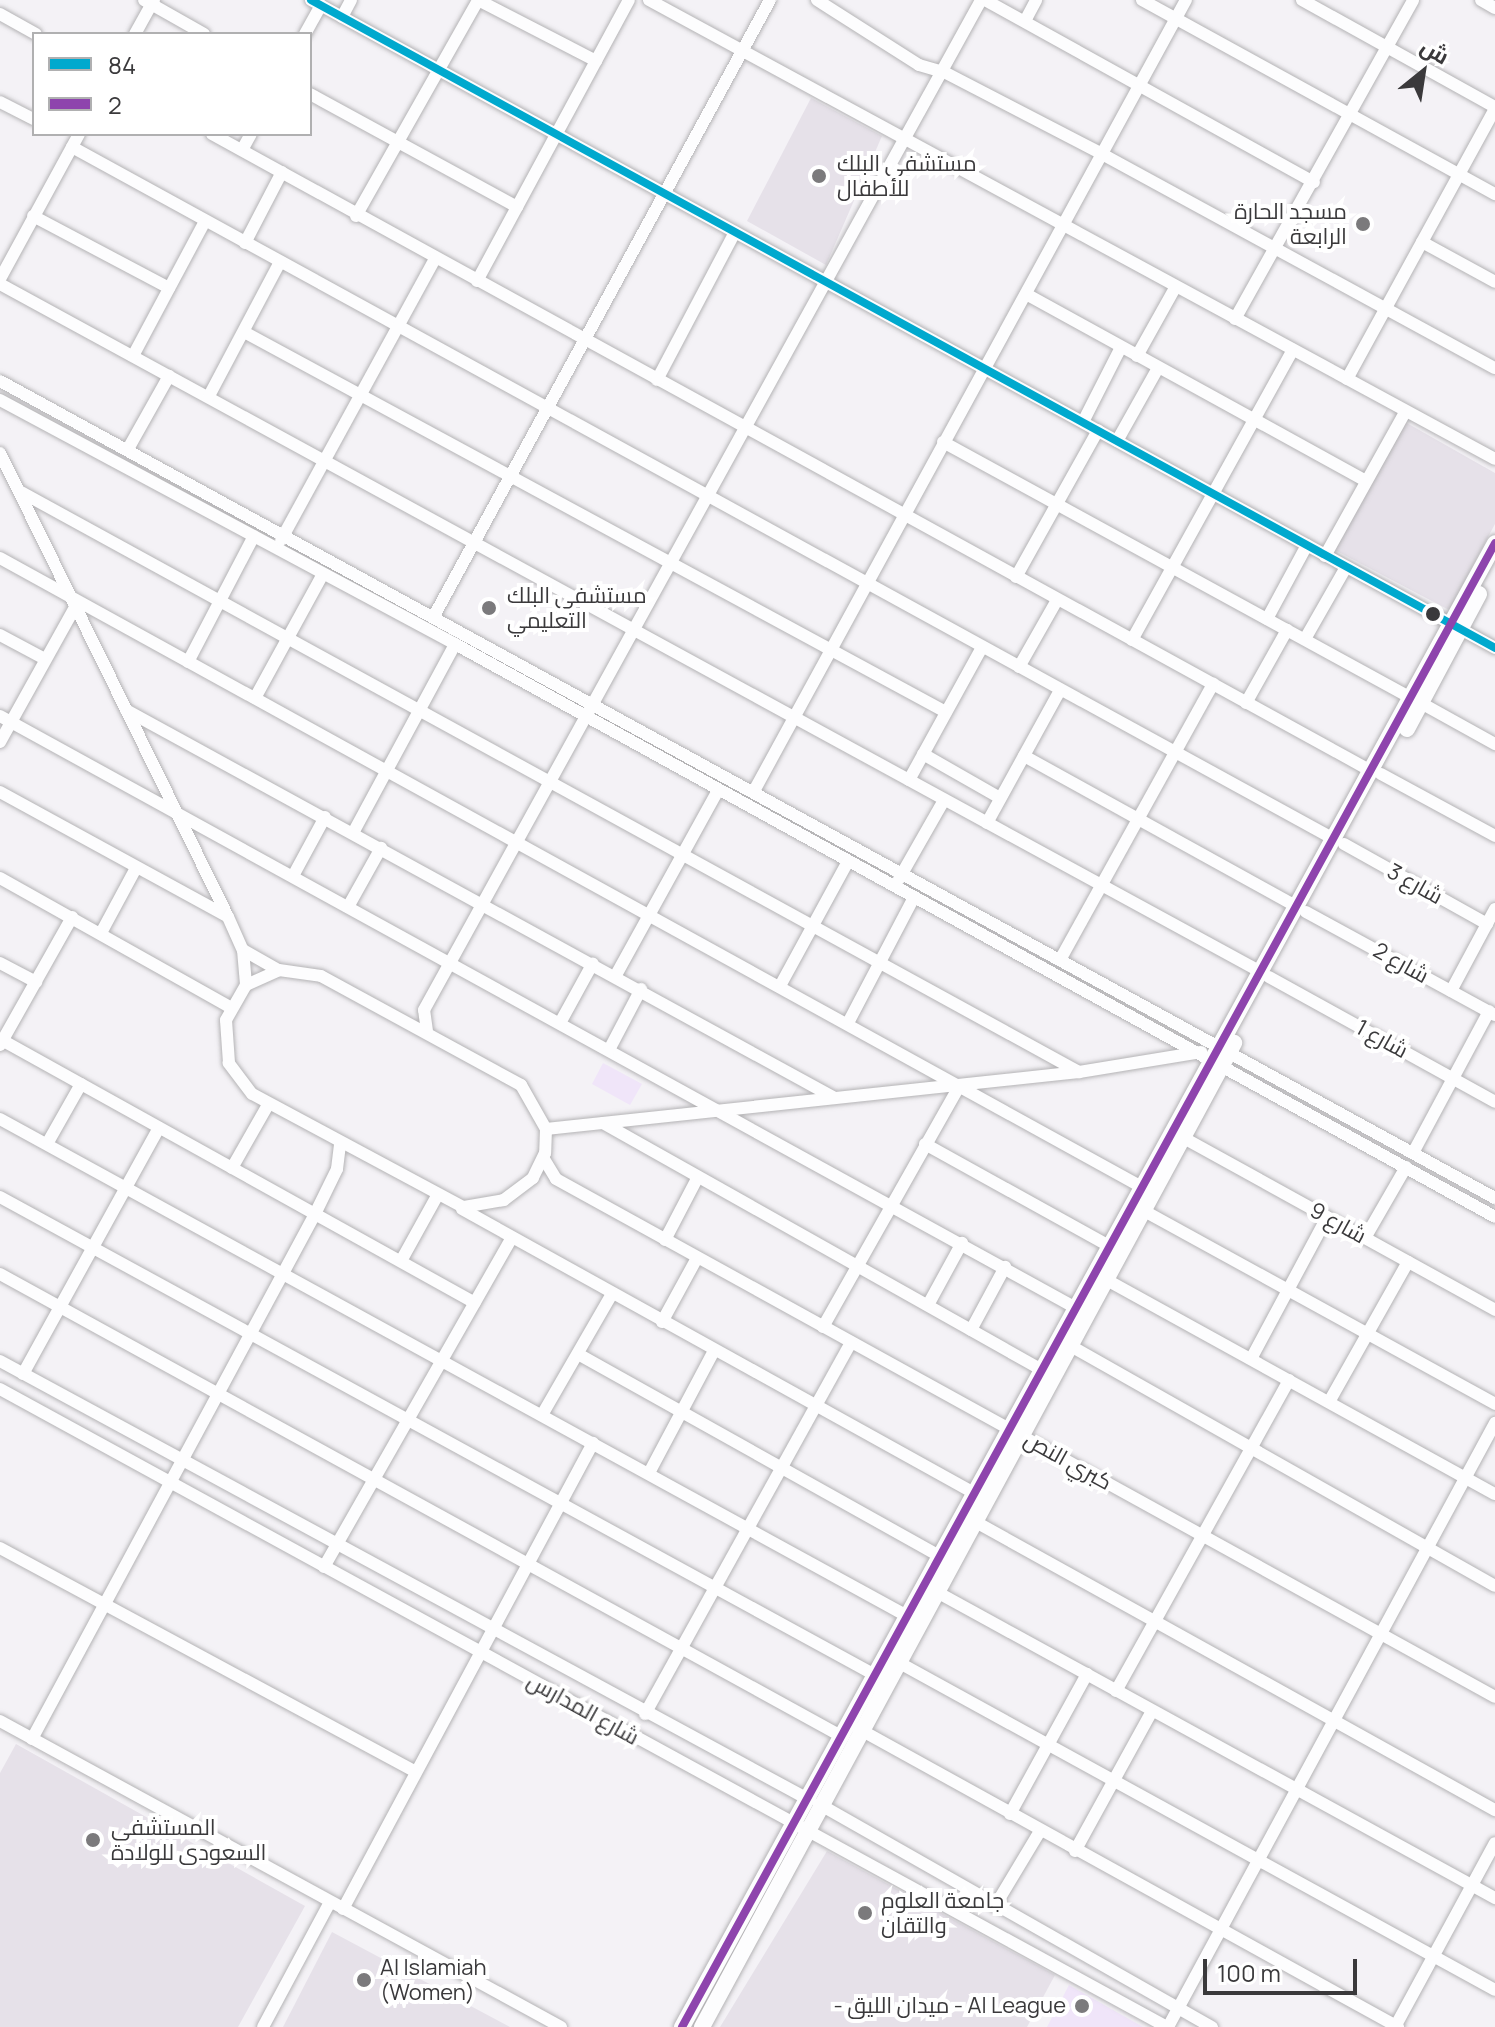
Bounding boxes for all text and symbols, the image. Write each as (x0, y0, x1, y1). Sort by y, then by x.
text: ش (1415, 31, 1455, 71)
legend (32, 32, 312, 136)
north arrow (1383, 32, 1463, 112)
text: 84 (108, 48, 136, 81)
text: 2 (108, 88, 122, 121)
place label: مستشفى البلك للأطفال (837, 150, 977, 202)
marker: مستشفى البلك للأطفال (808, 165, 830, 187)
place label: مسجد الحارة الرابعة (1234, 198, 1347, 250)
marker: مسجد الحارة الرابعة (1354, 215, 1372, 233)
place label: مستشفى البلك التعليمي (507, 582, 647, 634)
marker: مستشفى البلك التعليمي (478, 597, 500, 619)
unlabelled marker (1425, 606, 1441, 622)
street label: شارع 3 (1383, 858, 1447, 910)
street label: شارع 2 (1369, 937, 1433, 989)
street label: شارع 1 (1351, 1014, 1413, 1064)
street label: شارع 9 (1305, 1197, 1371, 1249)
street label: كبري النص (1019, 1426, 1117, 1496)
street label: شارع المدارس (522, 1667, 644, 1751)
place label: المستشفى السعودى للولادة (111, 1814, 266, 1866)
marker: المستشفى السعودى للولادة (82, 1829, 104, 1851)
place label: جامعة العلوم والتقان (881, 1887, 1004, 1938)
marker: جامعة العلوم والتقان (856, 1904, 874, 1922)
scale bar (1207, 1943, 1361, 1993)
place label: Al Islamiah (Women) (380, 1954, 487, 2006)
text: 100 m (1217, 1956, 1281, 1989)
marker: Al Islamiah (Women) (355, 1971, 373, 1989)
place label: - ميدان الليق - Al League (834, 1993, 1066, 2019)
marker: - ميدان الليق - Al League (1073, 1997, 1091, 2015)

